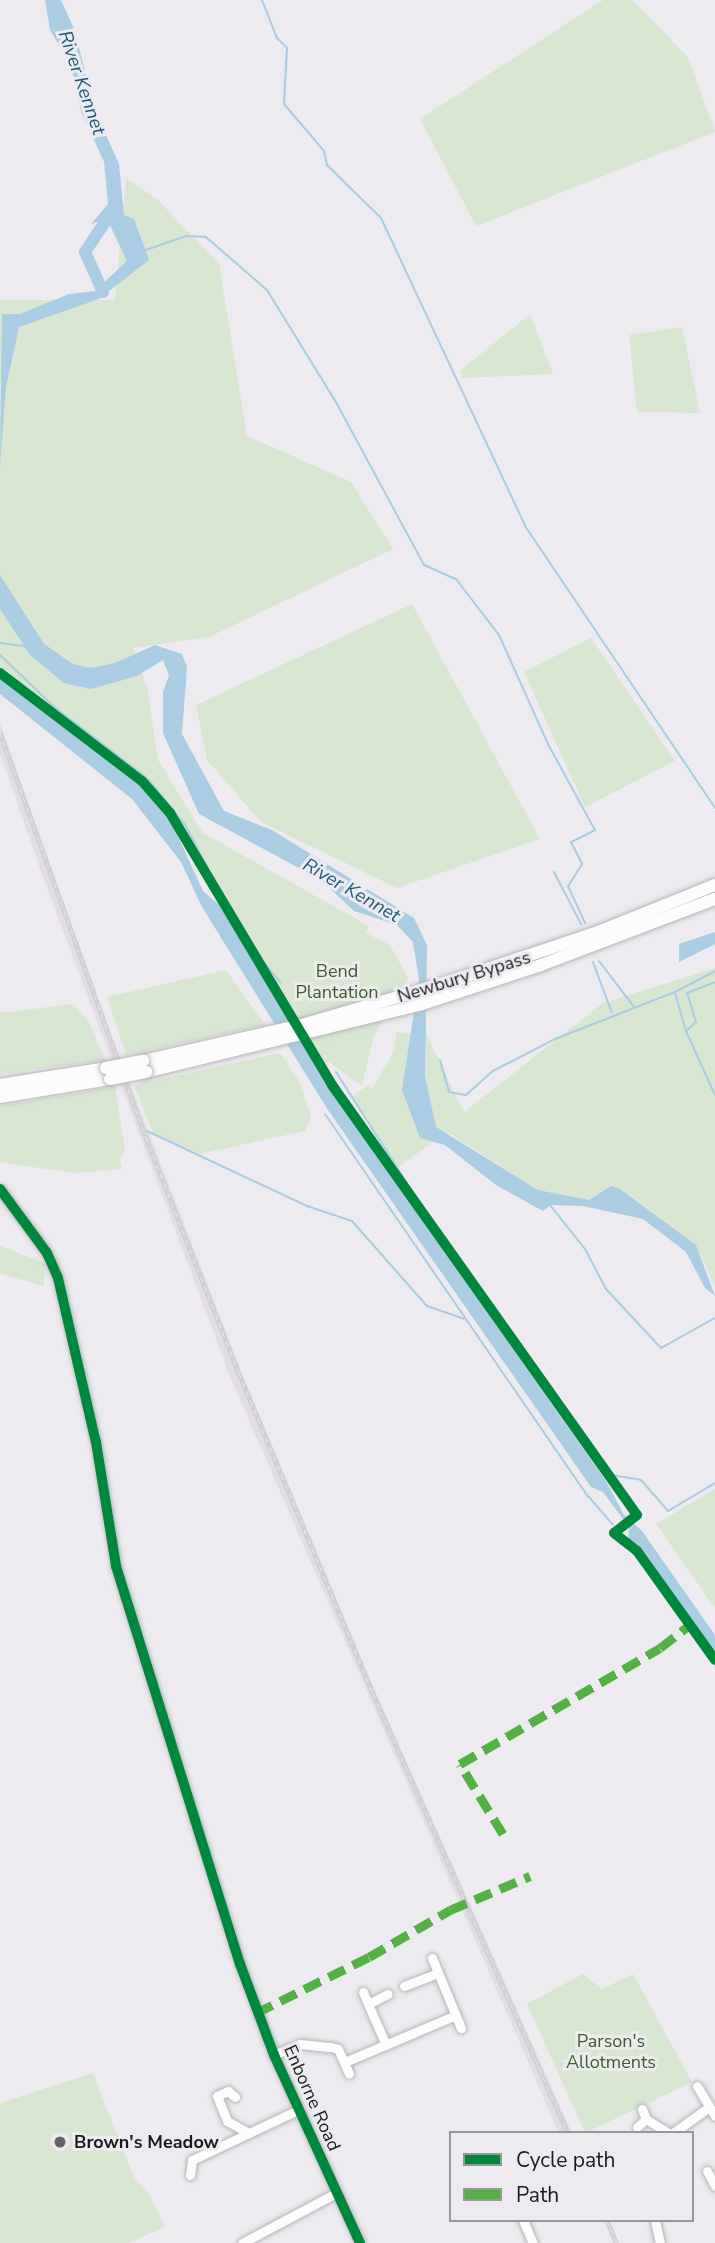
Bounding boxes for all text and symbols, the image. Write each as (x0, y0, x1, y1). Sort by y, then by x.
water label: River Kennet (53, 28, 109, 138)
water label: River Kennet (298, 854, 404, 928)
street label: Newbury Bypass (395, 946, 533, 1008)
park label: Bend Plantation (295, 961, 379, 1004)
park label: Parson's Allotments (566, 2031, 656, 2074)
street label: Enborne Road (279, 2042, 345, 2154)
place label: Brown's Meadow (74, 2131, 219, 2153)
legend (449, 2131, 694, 2222)
marker: Brown's Meadow (52, 2134, 68, 2150)
text: Cycle path (516, 2146, 615, 2174)
text: Path (516, 2181, 559, 2209)

